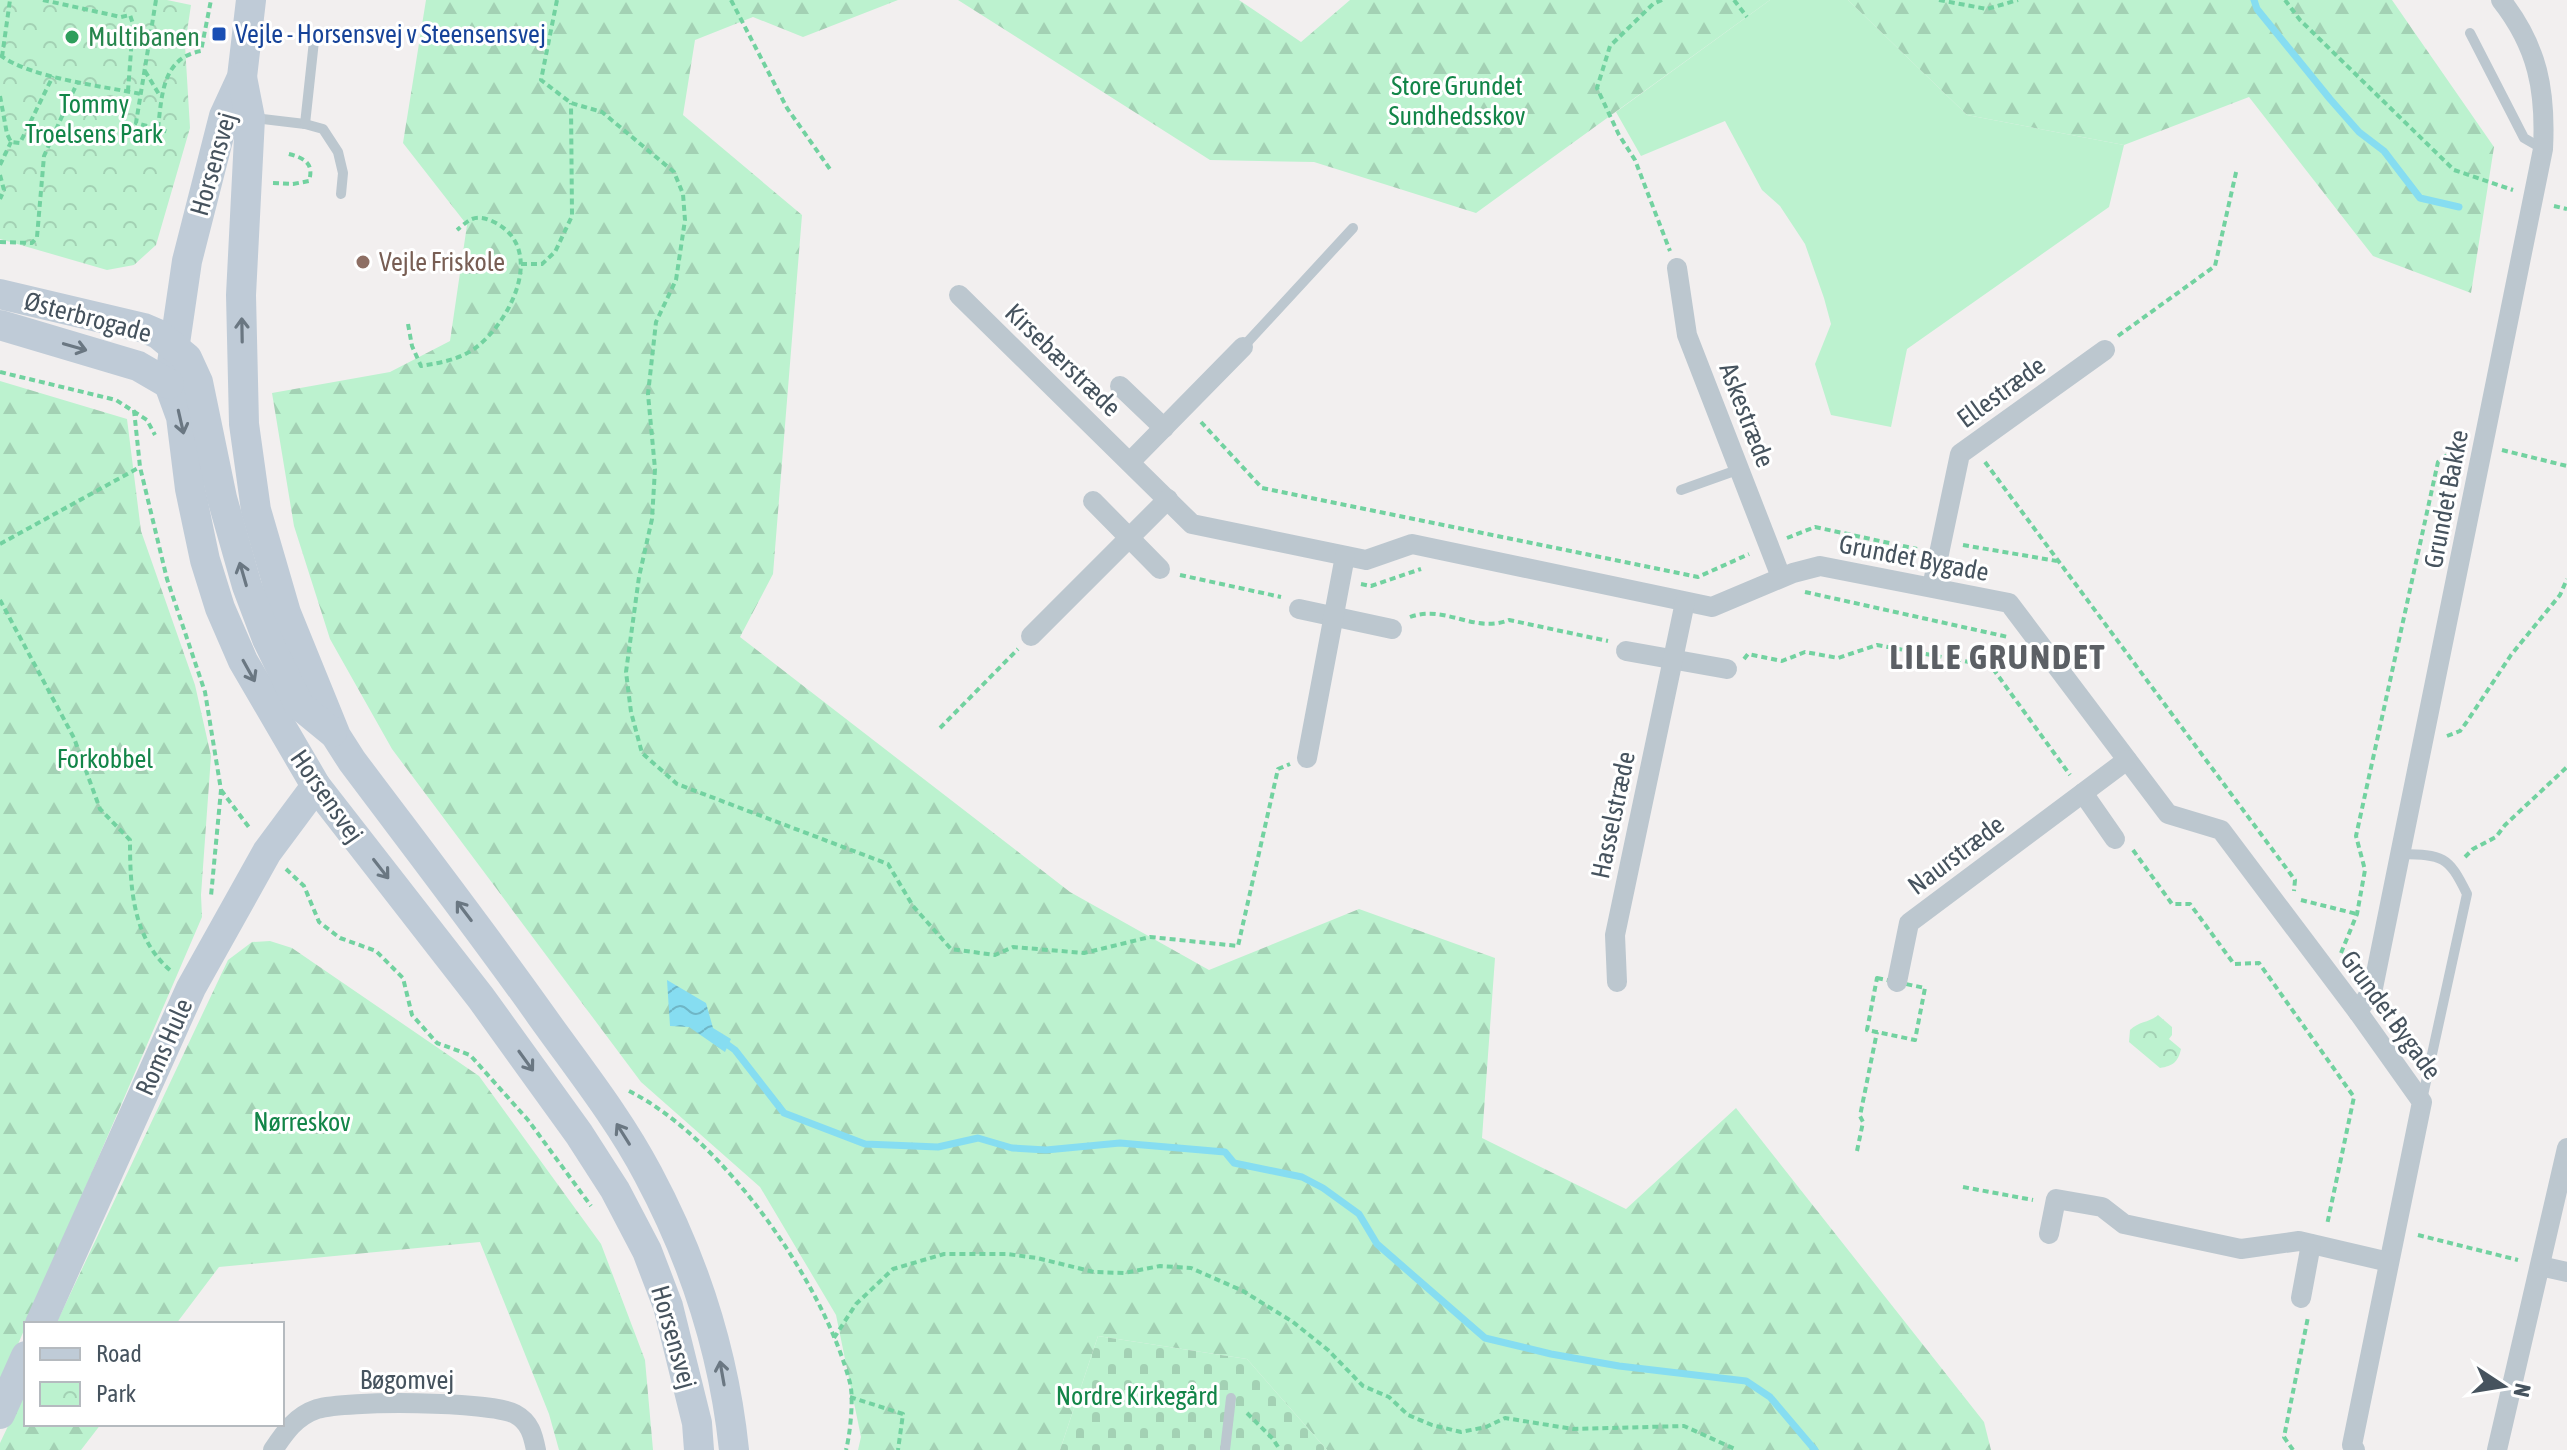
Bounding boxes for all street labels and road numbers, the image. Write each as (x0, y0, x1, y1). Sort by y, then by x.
street label: Horsensvej (184, 109, 242, 219)
street label: Østerbrogade (21, 286, 155, 348)
street label: Kirsebærstræde (999, 297, 1127, 423)
street label: Ellestræde (1951, 350, 2051, 434)
street label: Askestræde (1713, 359, 1781, 471)
street label: Grundet Bakke (2418, 427, 2474, 571)
street label: Grundet Bygade (1837, 529, 1991, 587)
street label: Horsensvej (284, 744, 370, 848)
street label: Hasselstræde (1585, 749, 1641, 881)
street label: Naurstræde (1902, 809, 2010, 901)
street label: Grundet Bygade (2334, 945, 2448, 1085)
street label: Roms Hule (129, 994, 199, 1100)
street label: Horsensvej (645, 1282, 703, 1392)
street label: Bøgomvej (360, 1365, 454, 1395)

